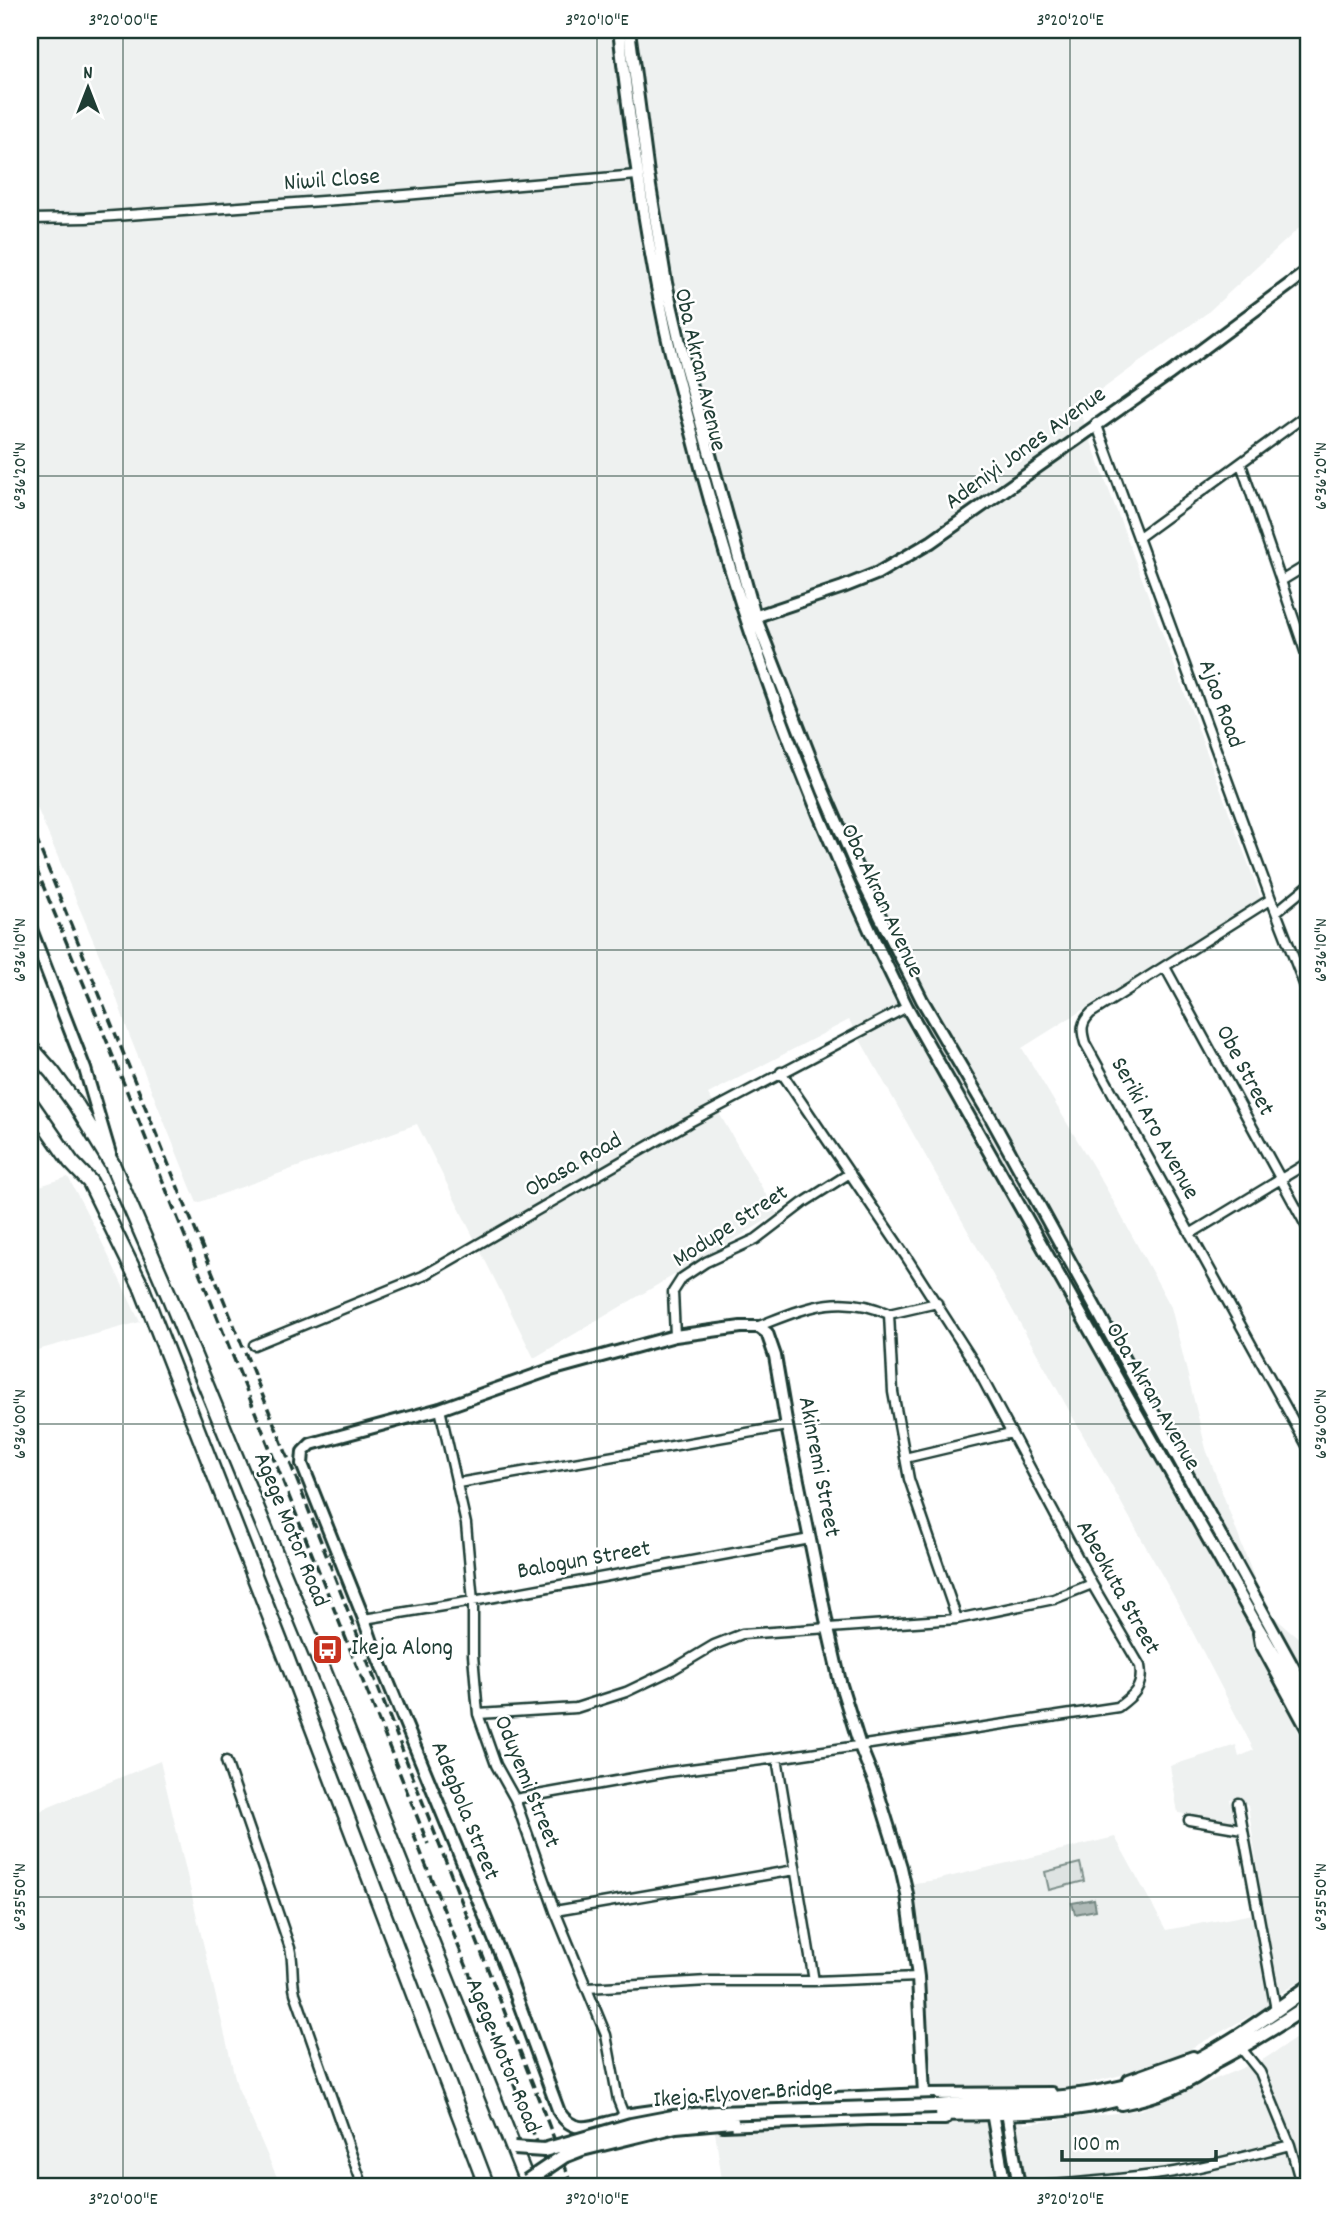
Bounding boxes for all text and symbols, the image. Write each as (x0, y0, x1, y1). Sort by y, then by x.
text: 3°20'00"E (88, 9, 158, 34)
text: 3°20'10"E (565, 9, 629, 34)
text: 3°20'20"E (1036, 9, 1104, 34)
north arrow (52, 52, 122, 122)
text: N (83, 61, 93, 88)
street label: Niwil Close (283, 161, 381, 201)
street label: Oba Akran Avenue (664, 285, 734, 455)
street label: Adeniyi Jones Avenue (938, 379, 1114, 519)
text: 6°36'20"N (9, 442, 34, 510)
text: 6°36'20"N (1310, 442, 1335, 510)
street label: Ajao Road (1188, 655, 1252, 753)
street label: Oba Akran Avenue (830, 818, 932, 984)
text: 6°36'10"N (9, 918, 34, 982)
text: 6°36'10"N (1310, 918, 1335, 982)
street label: Obe Street (1206, 1020, 1282, 1123)
street label: Seriki Aro Avenue (1101, 1052, 1207, 1206)
street label: Obasa Road (519, 1124, 629, 1208)
street label: Modupe Street (666, 1177, 796, 1277)
street label: Oba Akran Avenue (1096, 1316, 1208, 1478)
text: 6°36'00"N (9, 1389, 34, 1459)
text: 6°36'00"N (1310, 1389, 1335, 1459)
street label: Akinremi Street (788, 1394, 848, 1540)
street label: Agege Motor Road (243, 1447, 337, 1613)
street label: Abeokuta Street (1066, 1515, 1168, 1661)
street label: Balogun Street (515, 1533, 653, 1589)
bus stop icon: Ikeja Along (311, 1632, 345, 1666)
place label: Ikeja Along (351, 1632, 453, 1666)
street label: Oduyemi Street (484, 1711, 568, 1854)
street label: Adegbola Street (421, 1736, 507, 1886)
text: 6°35'50"N (9, 1863, 34, 1931)
text: 6°35'50"N (1310, 1863, 1335, 1931)
street label: Agege Motor Road (455, 1973, 549, 2139)
street label: Ikeja Flyover Bridge (652, 2072, 834, 2118)
scale bar (1062, 2119, 1216, 2163)
text: 100 m (1073, 2131, 1120, 2161)
text: 3°20'00"E (88, 2188, 158, 2213)
text: 3°20'10"E (565, 2188, 629, 2213)
text: 3°20'20"E (1036, 2188, 1104, 2213)

